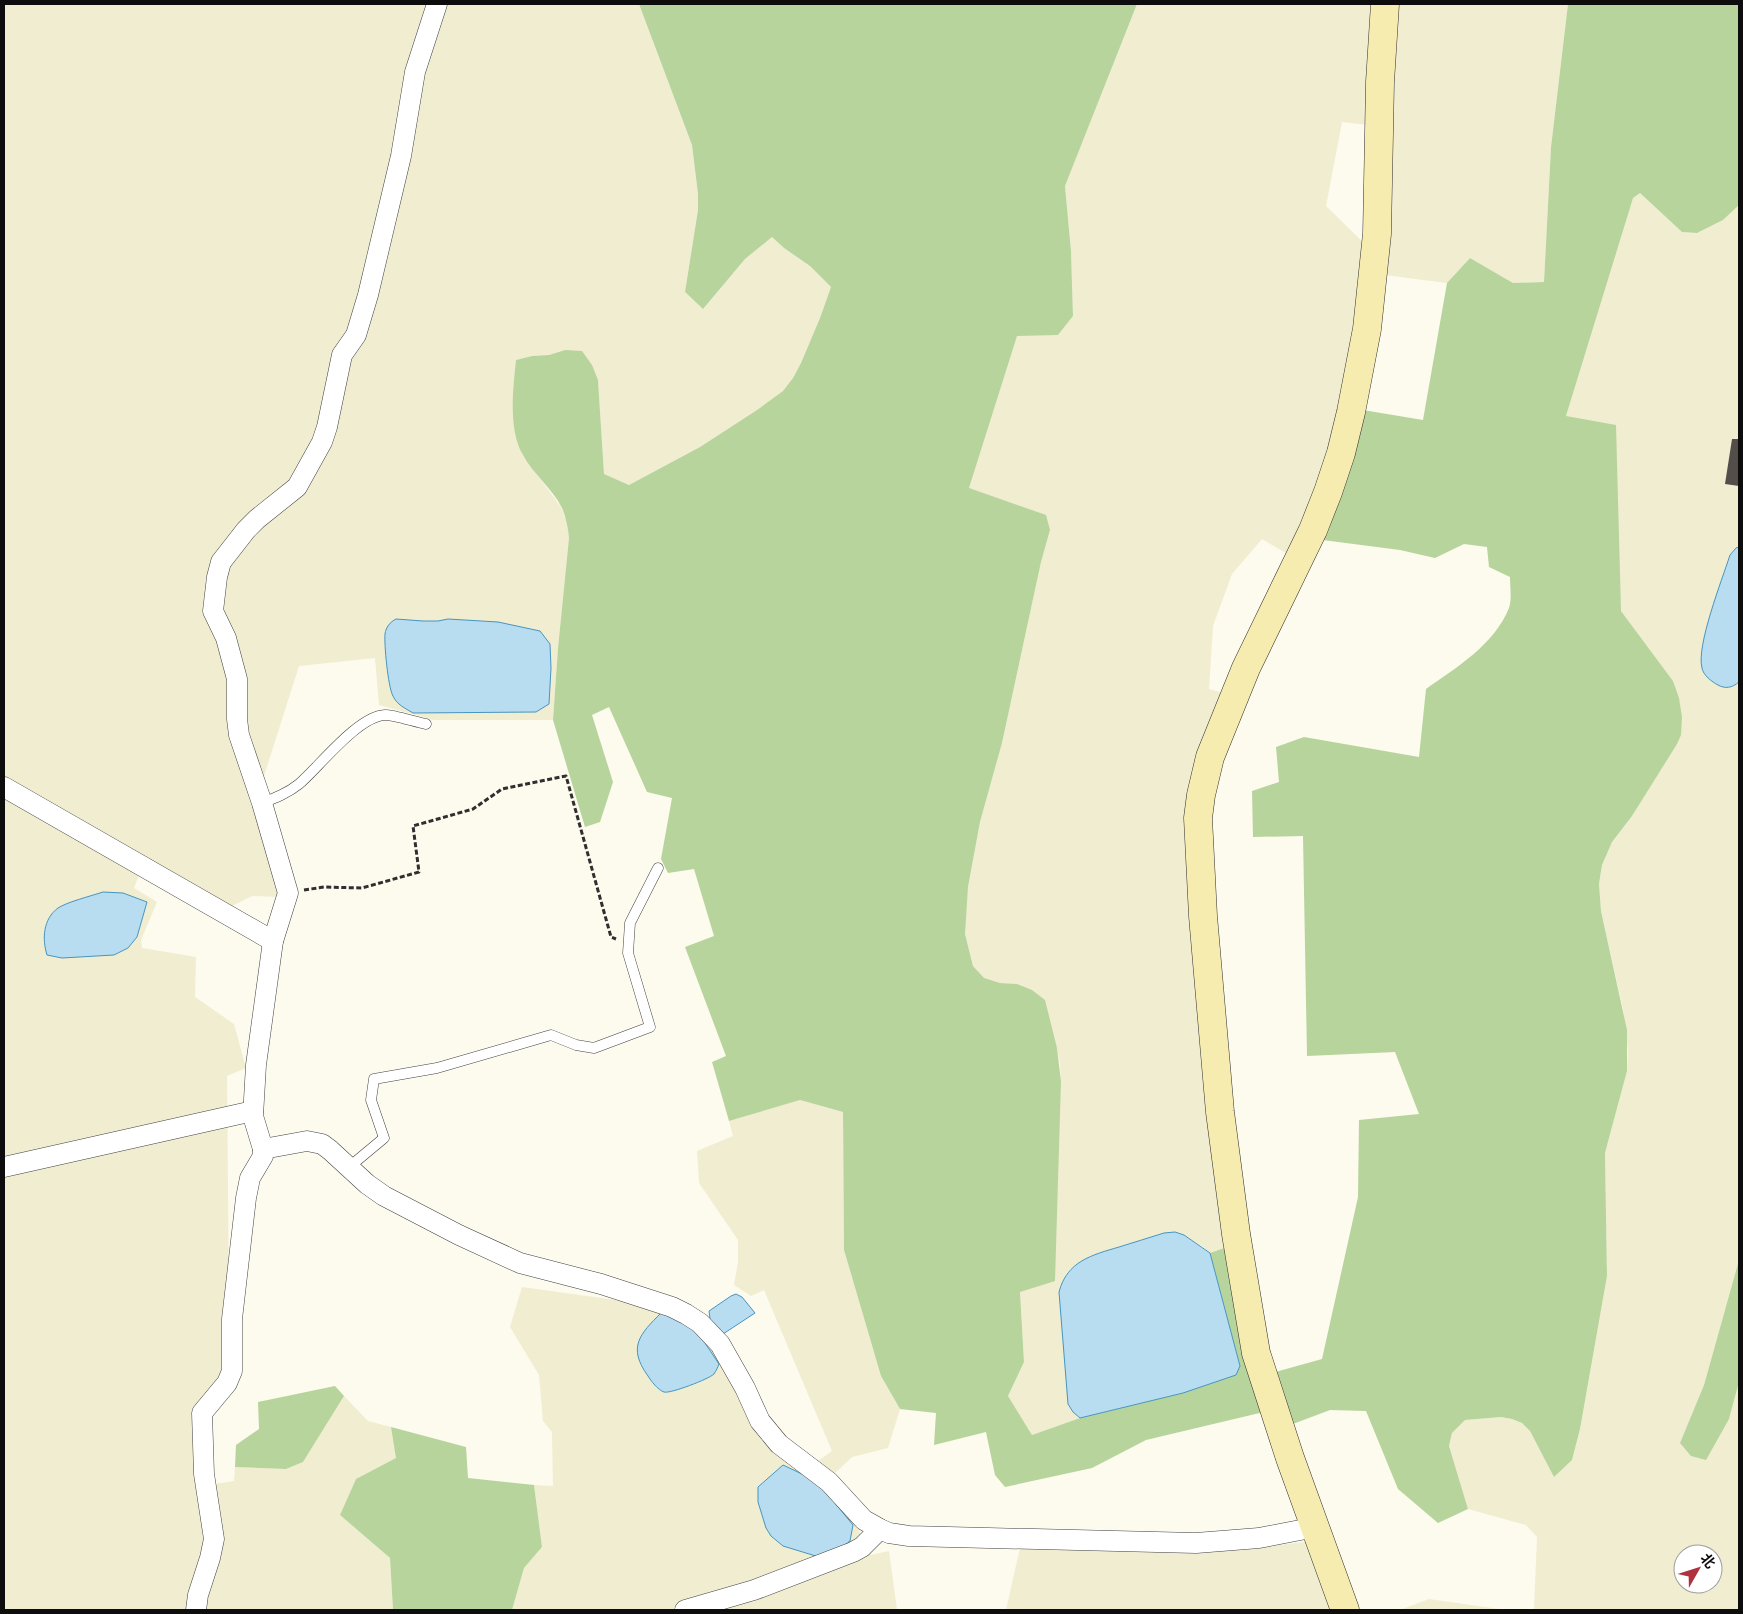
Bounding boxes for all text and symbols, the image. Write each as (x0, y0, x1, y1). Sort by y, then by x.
north arrow (1673, 1544, 1723, 1594)
text: 北 (1697, 1548, 1721, 1572)

